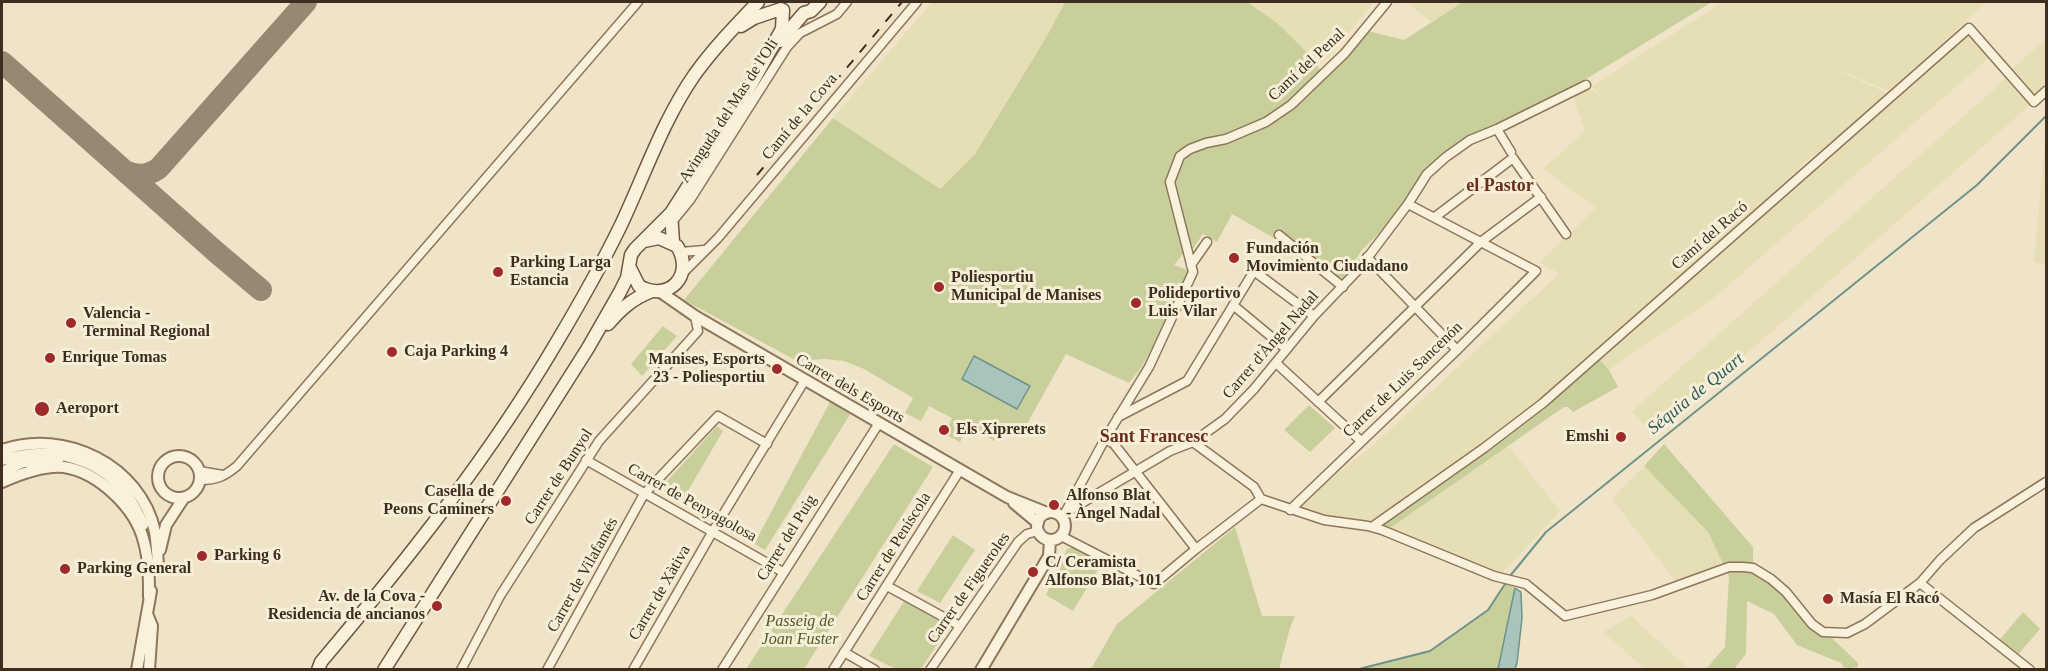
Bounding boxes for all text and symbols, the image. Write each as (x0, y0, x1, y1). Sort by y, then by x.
street label: Camí del Penal (1265, 25, 1349, 105)
street label: Avinguda del Mas de l'Oli (675, 35, 783, 187)
street label: Camí de la Cova (758, 70, 842, 164)
district label: el Pastor (1466, 175, 1534, 197)
street label: Camí del Racó (1668, 198, 1752, 274)
place label: Fundación Movimiento Ciudadano (1246, 239, 1408, 277)
marker: Fundación Movimiento Ciudadano (1227, 251, 1241, 265)
place label: Parking Larga Estancia (510, 253, 611, 291)
marker: Parking Larga Estancia (491, 265, 505, 279)
place label: Poliesportiu Municipal de Manises (951, 268, 1101, 306)
marker: Poliesportiu Municipal de Manises (932, 280, 946, 294)
place label: Polideportivo Luis Vilar (1148, 284, 1240, 322)
street label: Carrer d'Àngel Nadal (1219, 287, 1323, 403)
marker: Polideportivo Luis Vilar (1129, 296, 1143, 310)
place label: Valencia - Terminal Regional (83, 304, 210, 342)
marker: Valencia - Terminal Regional (64, 316, 78, 330)
street label: Carrer de Luis Sancenón (1339, 318, 1467, 442)
place label: Caja Parking 4 (404, 342, 508, 362)
marker: Caja Parking 4 (385, 345, 399, 359)
place label: Enrique Tomas (62, 348, 167, 368)
water label: Séquia de Quart (1643, 348, 1749, 440)
place label: Manises, Esports 23 - Poliesportiu (649, 350, 765, 388)
street label: Carrer dels Esports (792, 350, 908, 428)
marker: Enrique Tomas (43, 351, 57, 365)
marker: Manises, Esports 23 - Poliesportiu (770, 362, 784, 376)
place label: Aeroport (56, 399, 119, 419)
marker: Aeroport (33, 400, 51, 418)
place label: Els Xiprerets (956, 420, 1046, 440)
marker: Els Xiprerets (937, 423, 951, 437)
street label: Carrer de Bunyol (521, 425, 597, 529)
district label: Sant Francesc (1100, 426, 1208, 448)
place label: Emshi (1565, 427, 1609, 447)
marker: Emshi (1614, 430, 1628, 444)
street label: Carrer de Penyagolosa (624, 459, 760, 547)
place label: Casella de Peons Caminers (383, 482, 494, 520)
place label: Alfonso Blat - Àngel Nadal (1066, 486, 1160, 524)
street label: Carrer de Peníscola (853, 489, 935, 605)
street label: Carrer del Puig (753, 491, 821, 585)
marker: Casella de Peons Caminers (499, 494, 513, 508)
marker: Alfonso Blat - Àngel Nadal (1047, 498, 1061, 512)
street label: Carrer de Vilafamés (543, 514, 623, 636)
street label: Carrer de Figueroles (923, 529, 1015, 647)
street label: Carrer de Xàtiva (625, 542, 695, 644)
place label: Parking 6 (214, 546, 281, 566)
marker: Parking 6 (195, 549, 209, 563)
place label: C/ Ceramista Alfonso Blat, 101 (1045, 553, 1162, 591)
place label: Parking General (77, 559, 191, 579)
marker: Parking General (58, 562, 72, 576)
marker: C/ Ceramista Alfonso Blat, 101 (1026, 565, 1040, 579)
place label: Av. de la Cova - Residencia de ancianos (268, 587, 425, 625)
place label: Masía El Racó (1840, 589, 1940, 609)
marker: Masía El Racó (1821, 592, 1835, 606)
marker: Av. de la Cova - Residencia de ancianos (430, 599, 444, 613)
park label: Passeig de Joan Fuster (762, 612, 838, 650)

